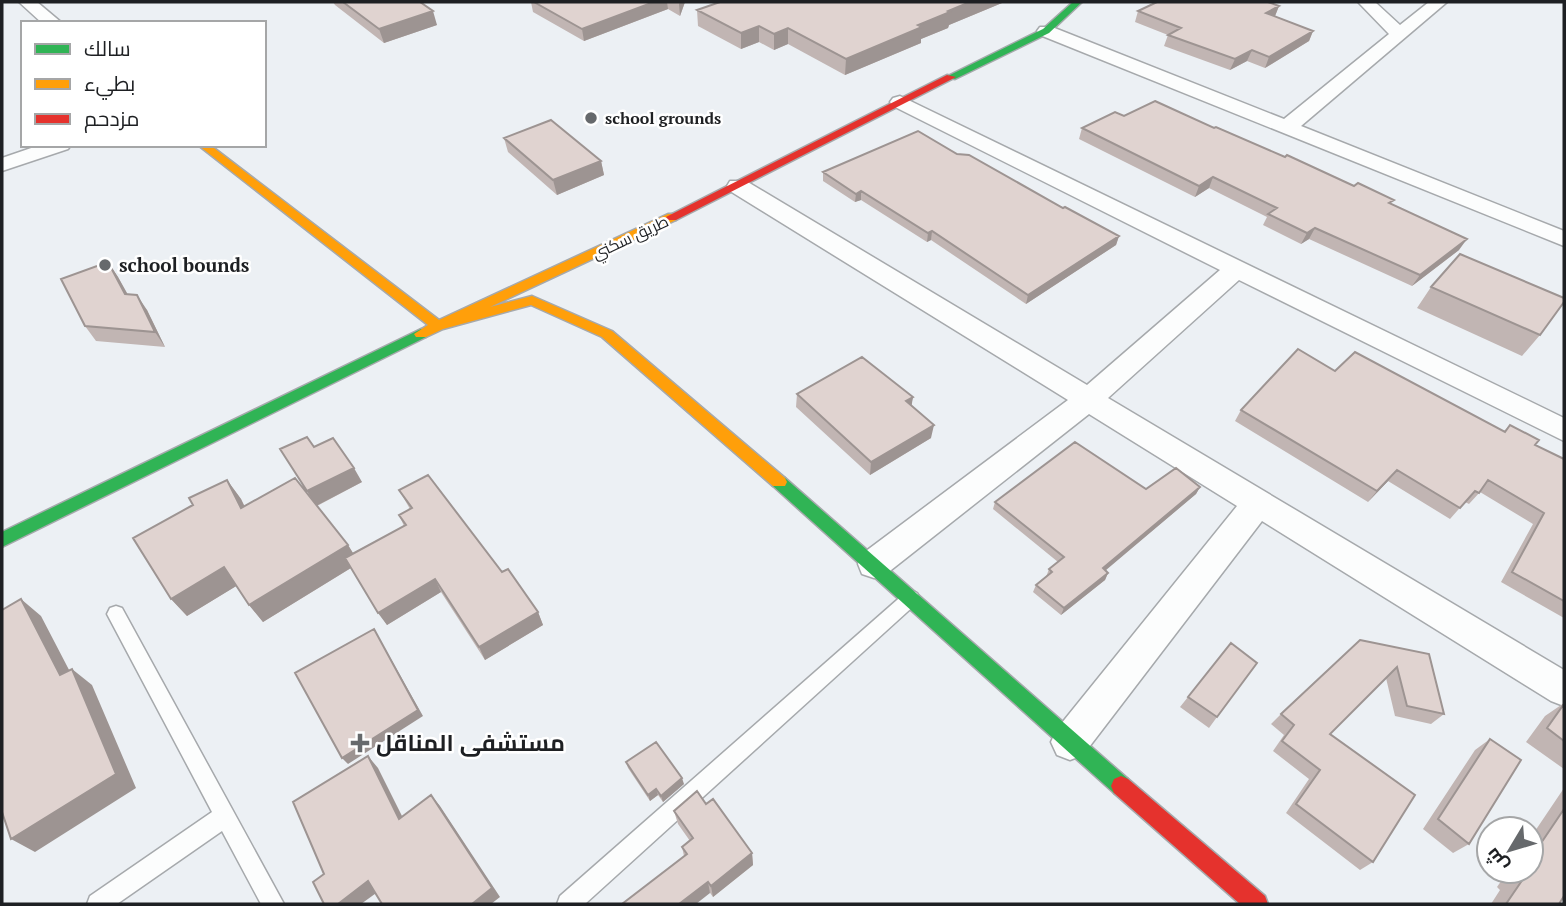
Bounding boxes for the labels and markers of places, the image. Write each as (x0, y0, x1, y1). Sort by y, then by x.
place label: school grounds (605, 107, 721, 129)
marker: school grounds (583, 110, 599, 126)
place label: school bounds (119, 252, 250, 277)
marker: school bounds (97, 257, 113, 273)
place label: مستشفى المناقل (376, 727, 565, 758)
marker: مستشفى المناقل (350, 733, 370, 753)

